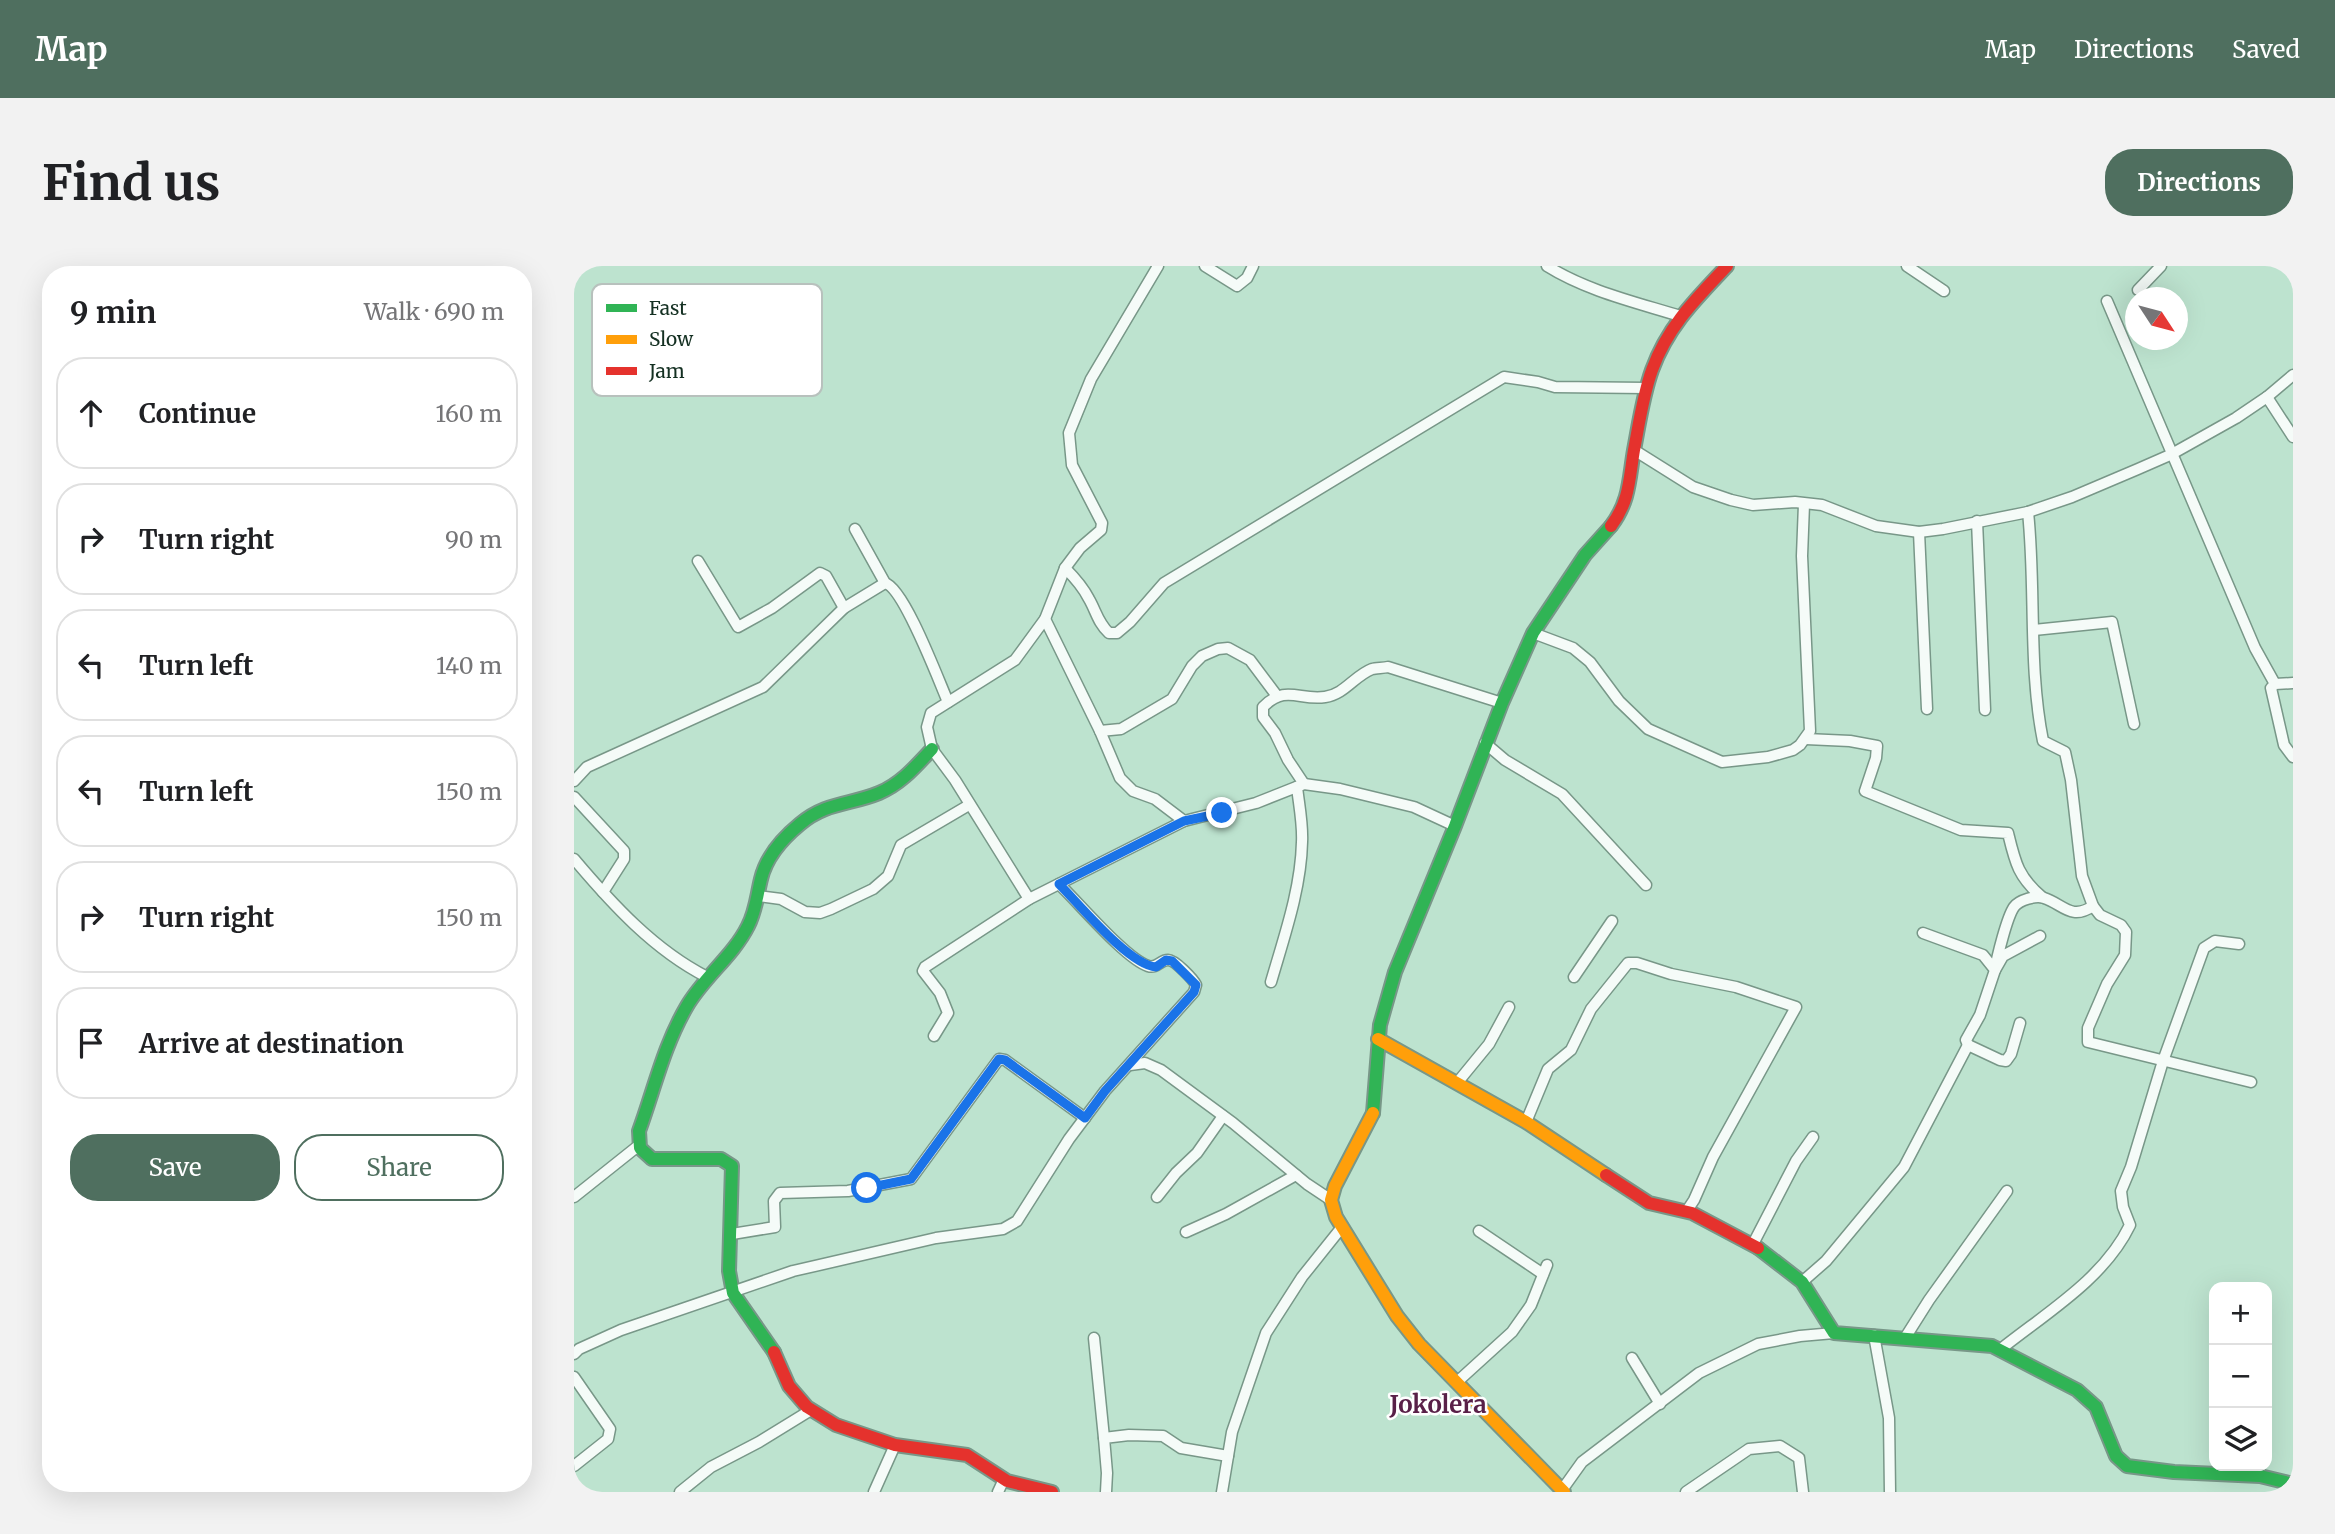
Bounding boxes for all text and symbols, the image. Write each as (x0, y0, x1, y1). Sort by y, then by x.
text: Map (35, 29, 108, 70)
text: Map (1985, 34, 2036, 65)
text: Directions (2074, 34, 2194, 65)
text: Saved (2232, 34, 2300, 65)
button: Directions (2105, 149, 2293, 216)
text: Find us (42, 152, 220, 213)
legend (592, 284, 822, 396)
north arrow (2125, 287, 2188, 350)
text: 9 min (70, 293, 156, 331)
text: Fast (649, 296, 687, 320)
text: Walk · 690 m (364, 297, 504, 326)
text: Slow (649, 327, 694, 351)
text: Jam (648, 359, 685, 383)
icon: ahead (72, 394, 110, 432)
text: Continue (139, 397, 256, 430)
text: 160 m (436, 399, 502, 428)
icon: right (72, 520, 110, 558)
text: Turn right (139, 523, 274, 556)
text: 90 m (445, 525, 502, 554)
icon: left (72, 646, 110, 684)
text: Turn left (139, 649, 253, 682)
text: 140 m (436, 651, 502, 680)
icon: left (72, 772, 110, 810)
text: Turn left (139, 775, 253, 808)
text: 150 m (436, 777, 502, 806)
route end (1206, 797, 1237, 828)
icon: right (72, 898, 110, 936)
text: Turn right (139, 901, 274, 934)
text: 150 m (436, 903, 502, 932)
icon: arrive (72, 1024, 110, 1062)
text: Arrive at destination (139, 1027, 404, 1060)
button: Save (70, 1134, 280, 1201)
button: Share (294, 1134, 504, 1201)
route start (851, 1172, 882, 1203)
map controls (2209, 1282, 2272, 1471)
button: + (2209, 1282, 2272, 1345)
button: − (2209, 1345, 2272, 1408)
district label: Jokolera (1388, 1389, 1487, 1420)
button: layers (2209, 1408, 2272, 1471)

